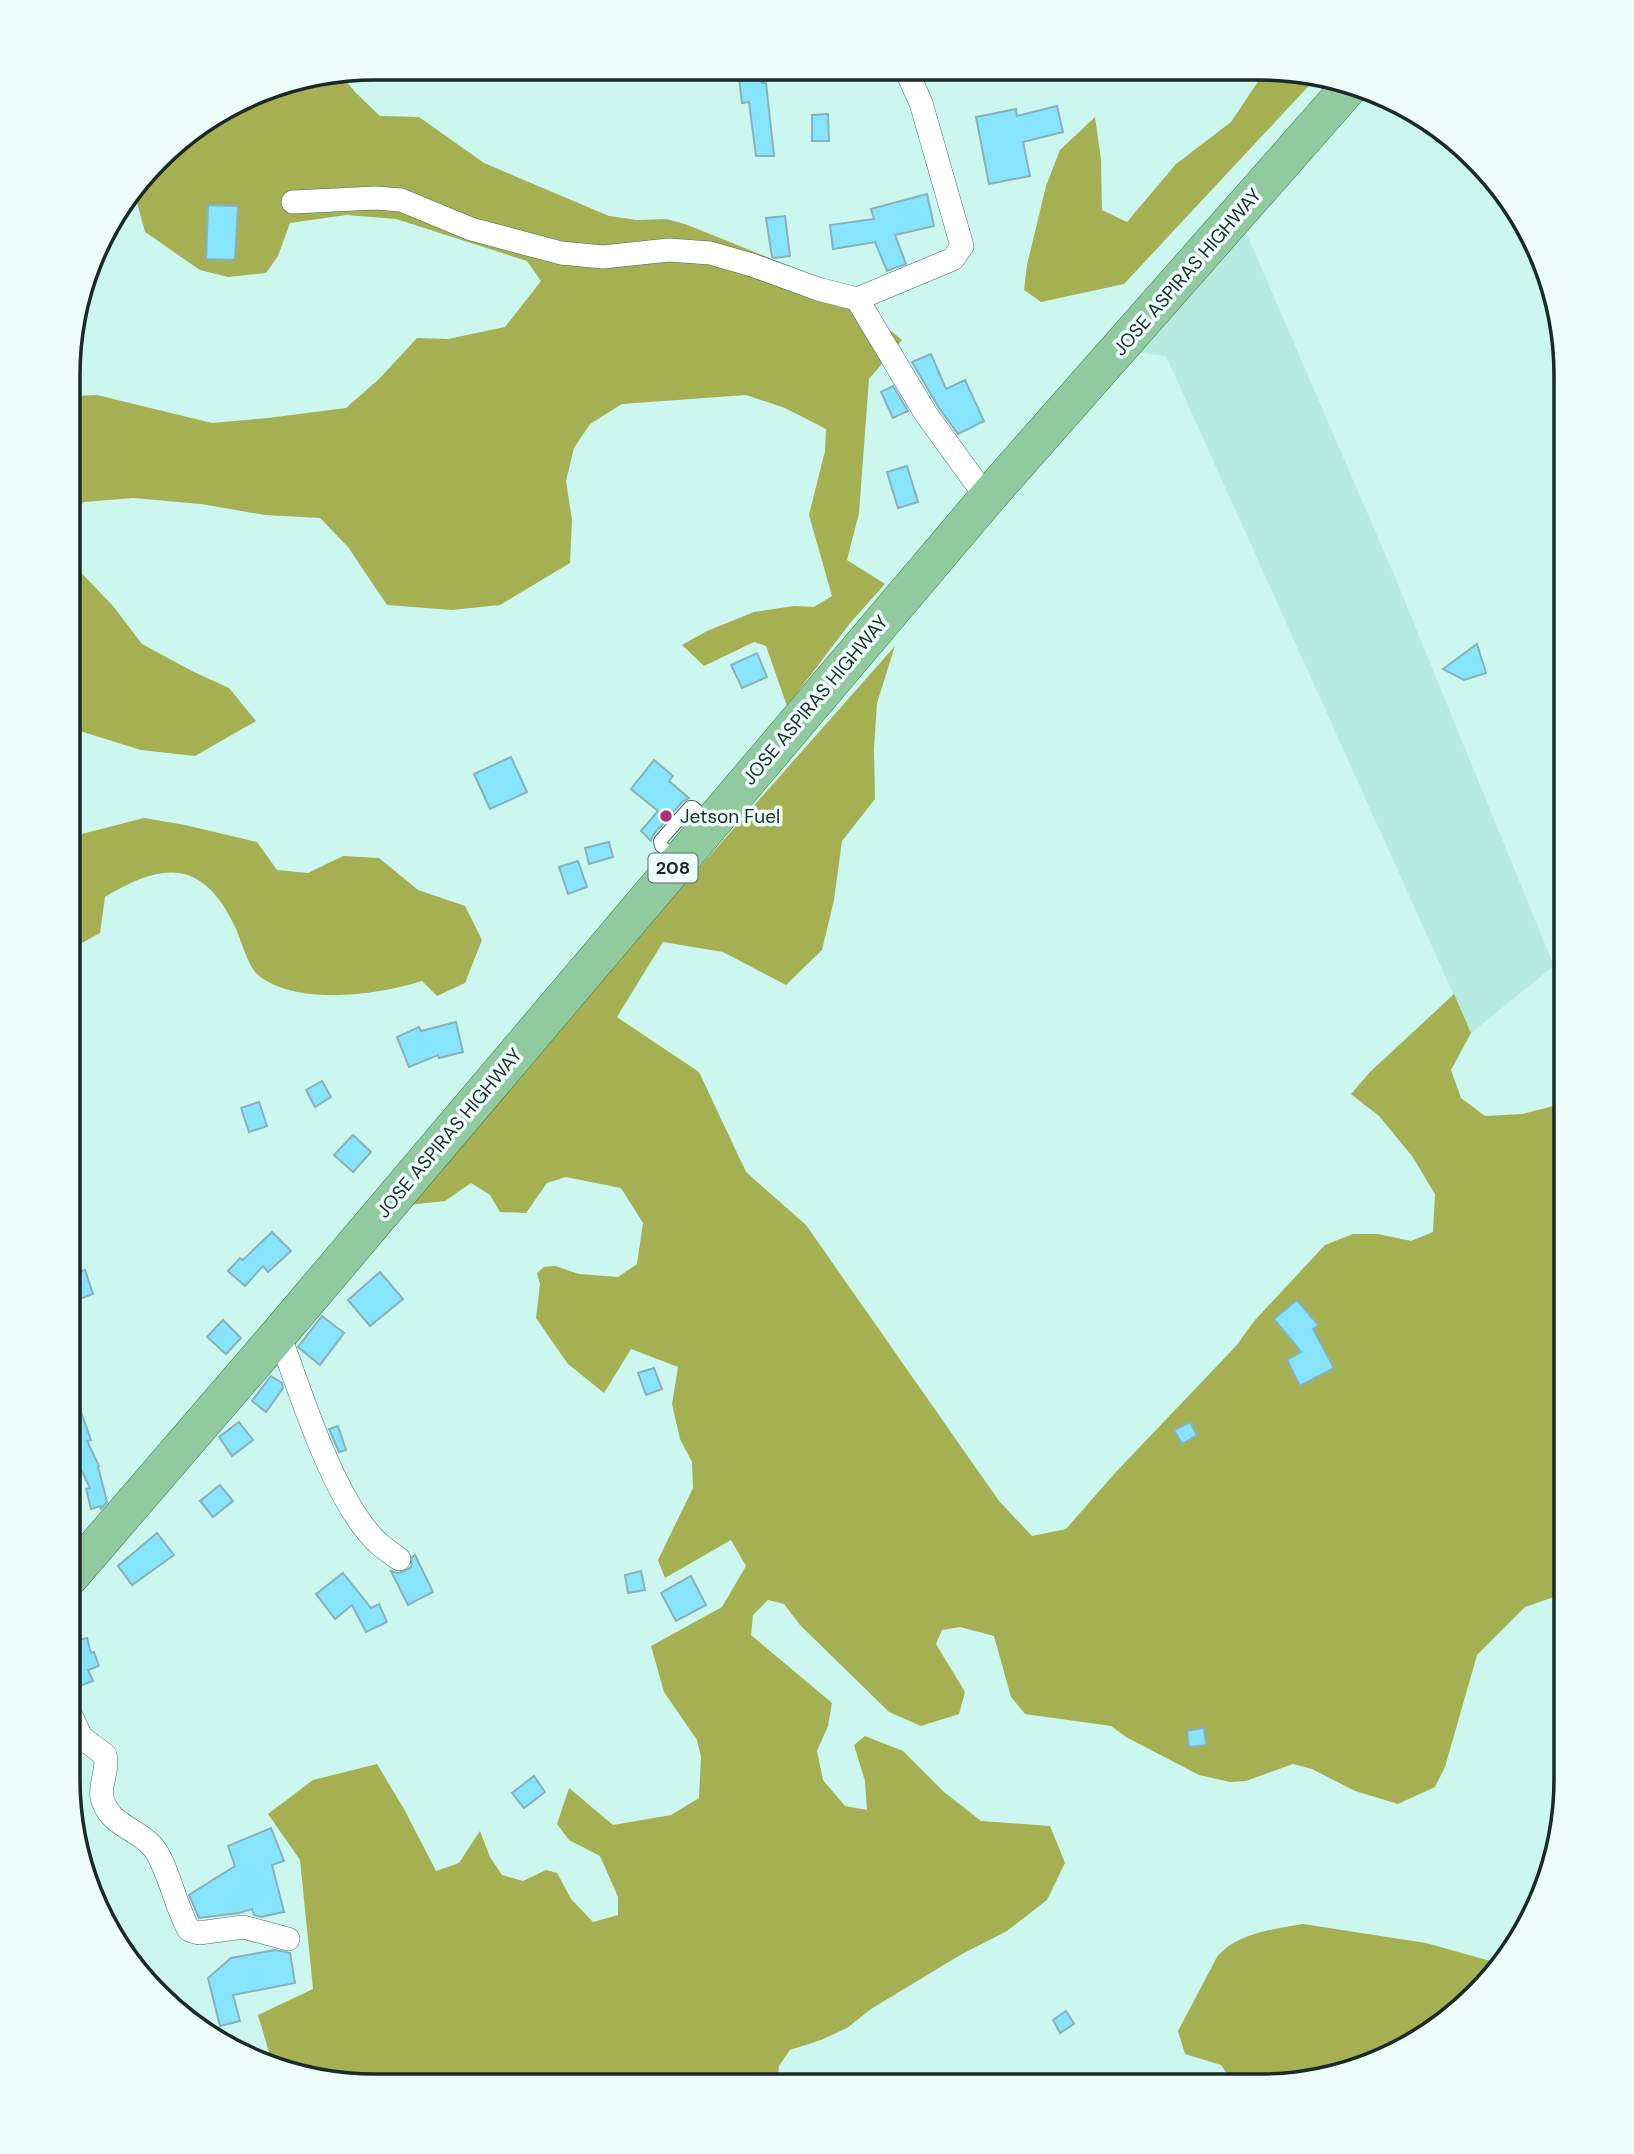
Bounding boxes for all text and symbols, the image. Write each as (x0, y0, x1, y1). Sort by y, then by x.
street label: JOSE ASPIRAS HIGHWAY (1107, 183, 1267, 361)
street label: JOSE ASPIRAS HIGHWAY (737, 610, 893, 790)
place label: Jetson Fuel (680, 804, 780, 829)
marker: Jetson Fuel (658, 808, 674, 824)
road number: 208 (648, 854, 698, 882)
street label: JOSE ASPIRAS HIGHWAY (371, 1043, 527, 1223)

